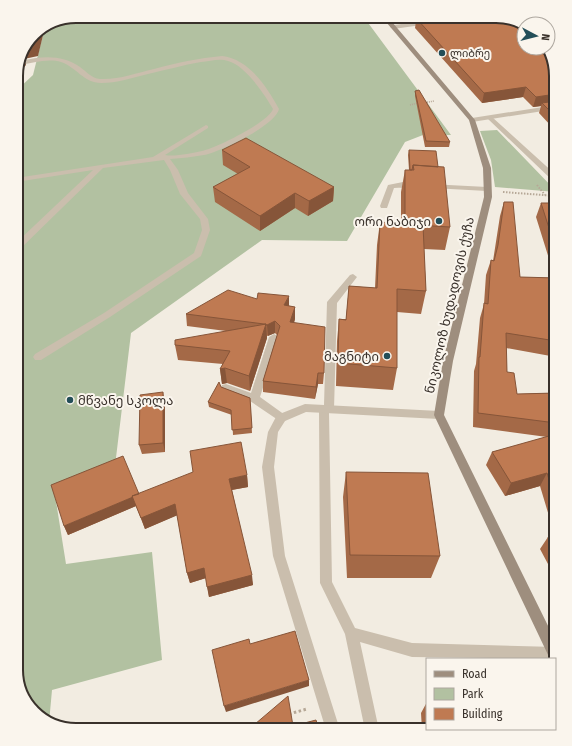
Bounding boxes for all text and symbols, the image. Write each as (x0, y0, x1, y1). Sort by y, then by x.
north arrow (516, 16, 556, 56)
text: N (539, 33, 552, 41)
place label: ლიბრე (450, 47, 490, 60)
marker: ლიბრე (437, 48, 447, 58)
place label: ორი ნაბიჯი (355, 214, 431, 229)
street label: ნიკოლოზ ხუდადოვის ქუჩა (422, 215, 478, 395)
marker: ორი ნაბიჯი (434, 216, 444, 226)
place label: მაგნიტი (324, 349, 379, 364)
marker: მაგნიტი (382, 351, 392, 361)
place label: მწვანე სკოლა (78, 393, 173, 409)
marker: მწვანე სკოლა (65, 395, 75, 405)
legend (426, 658, 556, 730)
text: Road (462, 667, 487, 681)
text: Park (462, 687, 484, 701)
text: Building (462, 707, 503, 721)

